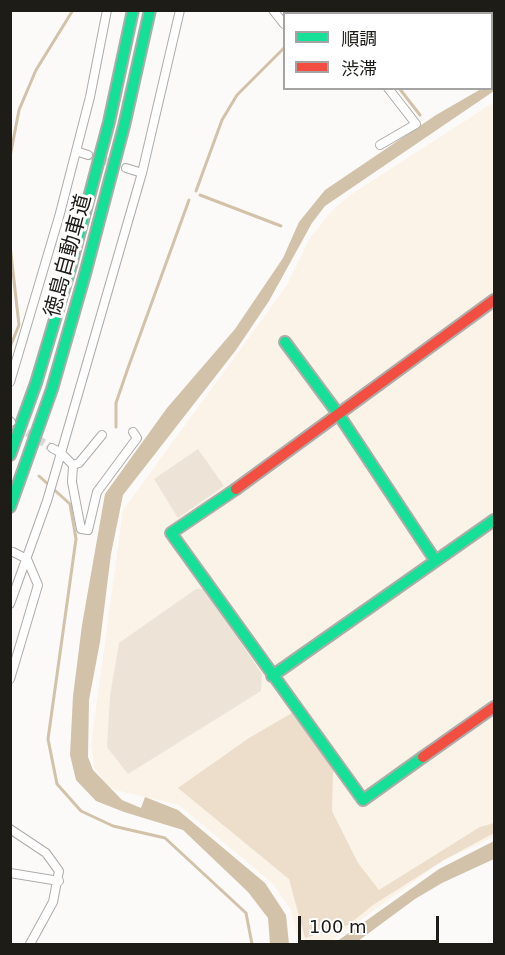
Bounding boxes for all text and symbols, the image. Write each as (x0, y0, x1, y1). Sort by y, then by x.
legend (283, 12, 493, 90)
text: 順調 (341, 28, 377, 49)
text: 渋滞 (341, 58, 377, 79)
street label: 徳島自動車道 (41, 192, 97, 320)
scale bar (301, 904, 442, 942)
text: 100 m (309, 916, 367, 937)

